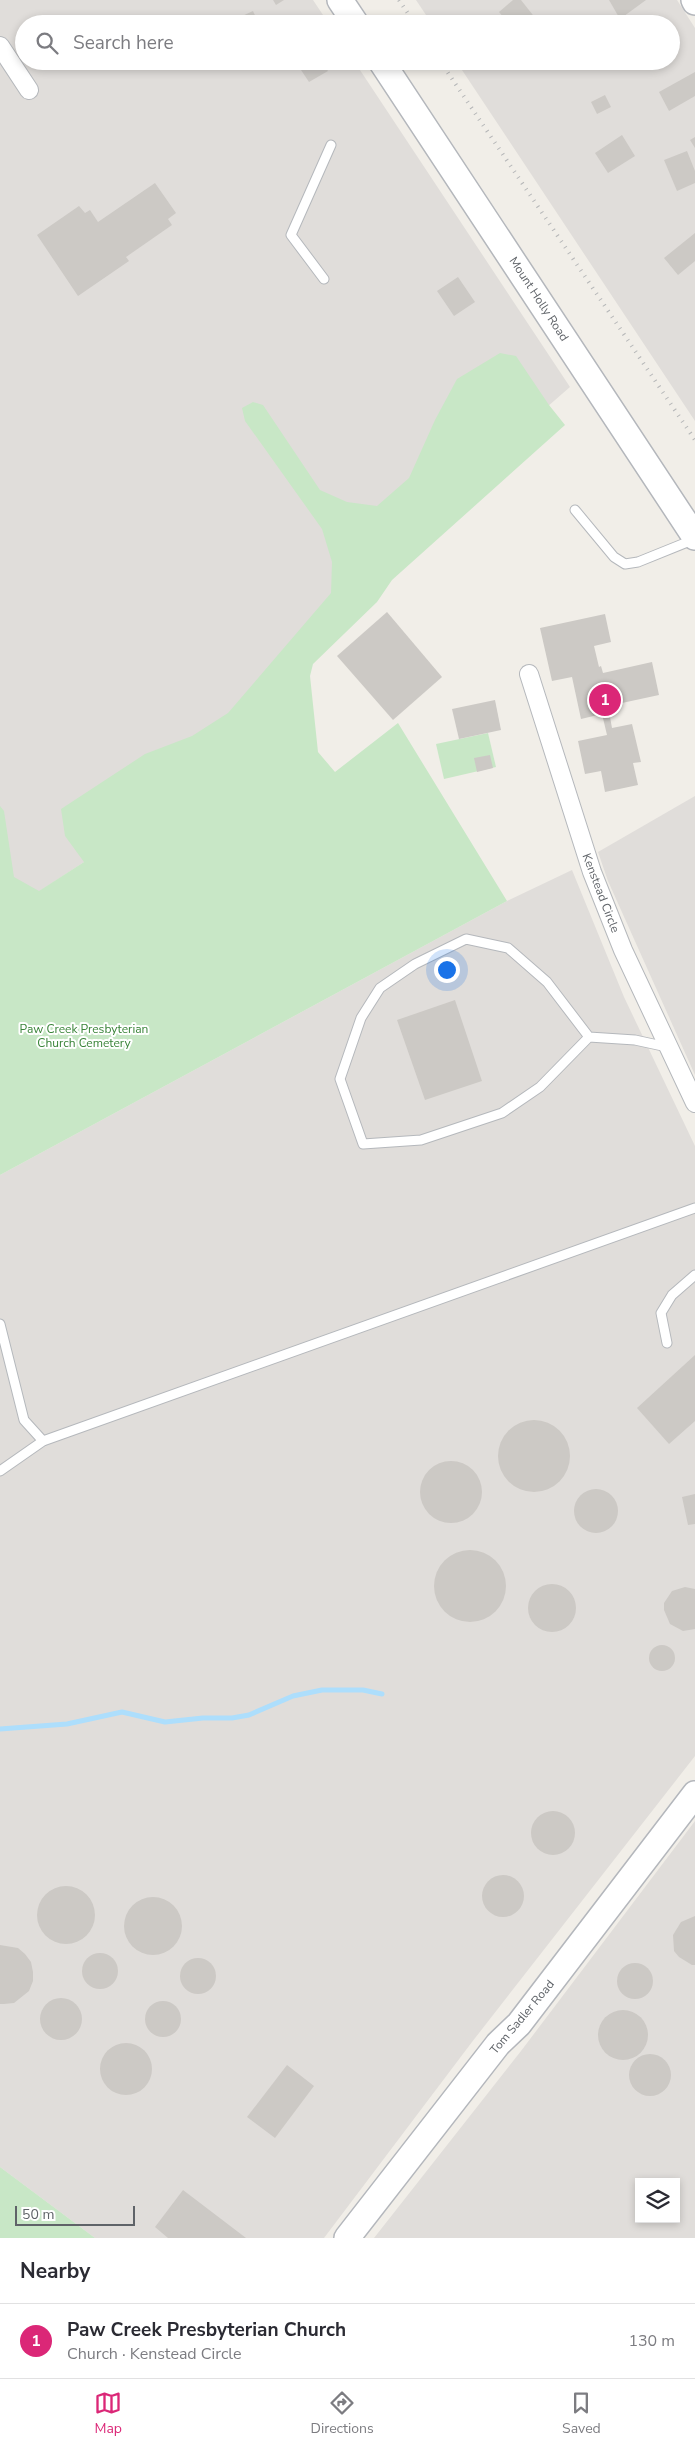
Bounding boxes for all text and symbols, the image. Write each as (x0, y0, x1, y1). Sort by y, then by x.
search box (15, 15, 680, 70)
icon: search (33, 29, 61, 57)
text: Search here (73, 30, 174, 56)
street label: Mount Holly Road (506, 254, 572, 344)
pin: 1 (589, 681, 621, 719)
street label: Kenstead Circle (579, 851, 623, 935)
your location (434, 957, 460, 983)
park label: Paw Creek Presbyterian Church Cemetery (20, 1021, 148, 1051)
street label: Tom Sadler Road (486, 1977, 558, 2057)
map controls (635, 2178, 680, 2223)
button: layers (635, 2178, 680, 2223)
scale bar (15, 2203, 135, 2226)
text: 50 m (22, 2205, 54, 2224)
text: Nearby (20, 2257, 90, 2285)
text: Paw Creek Presbyterian Church (67, 2317, 346, 2343)
text: 1 (31, 2330, 41, 2352)
text: 130 m (628, 2330, 675, 2352)
text: Church · Kenstead Circle (67, 2343, 242, 2365)
tab: Map (94, 2389, 122, 2438)
tab: Directions (311, 2389, 374, 2438)
tab: Saved (562, 2389, 601, 2438)

